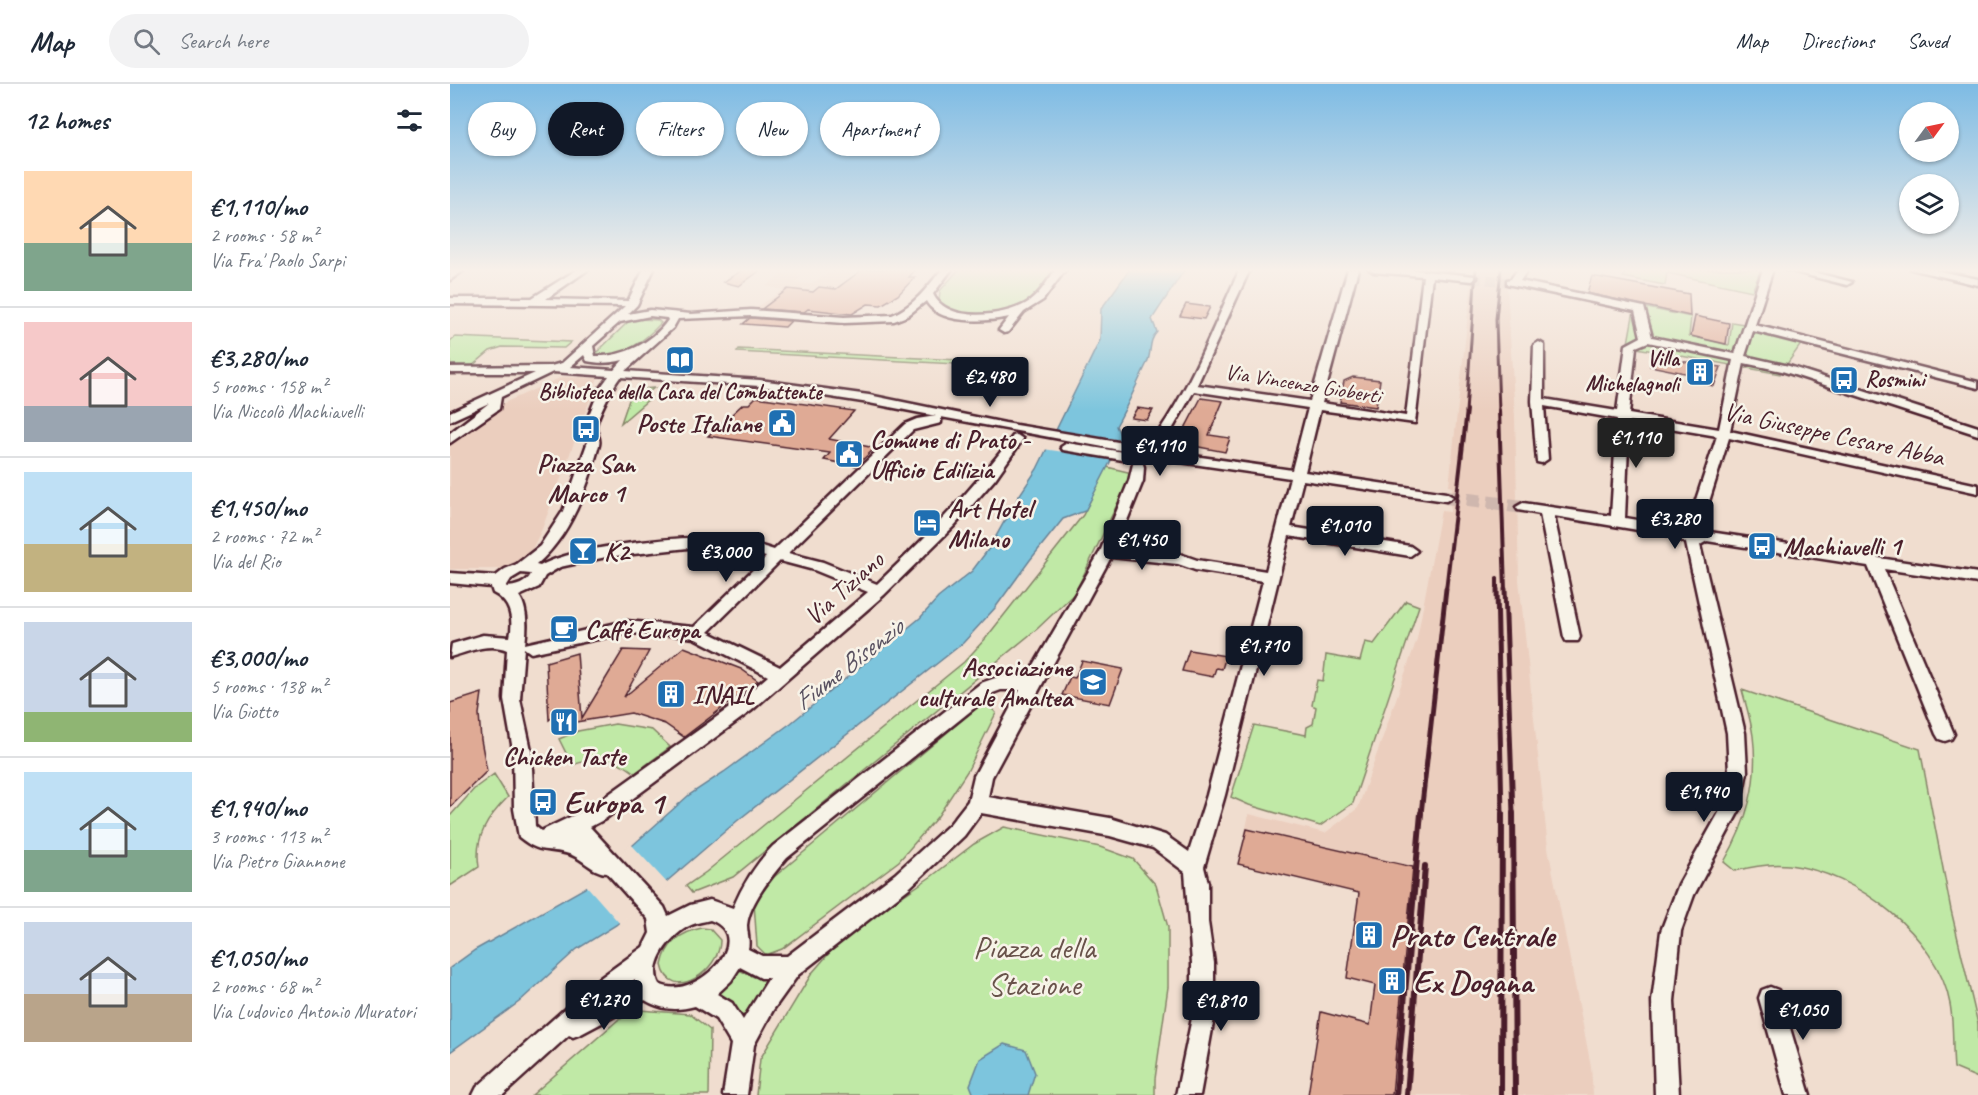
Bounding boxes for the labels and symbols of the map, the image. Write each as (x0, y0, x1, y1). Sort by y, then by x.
north arrow (1899, 102, 1959, 162)
library icon: Biblioteca della Casa del Combattente (664, 344, 696, 376)
place label: Villa Michelagnoli (1585, 345, 1682, 398)
building icon: Villa Michelagnoli (1684, 356, 1716, 388)
pin: €2,480 (941, 357, 1039, 408)
street label: Via Vincenzo Gioberti (1223, 358, 1386, 411)
bus stop icon: Rosmini (1828, 364, 1860, 396)
place label: Rosmini (1865, 366, 1927, 394)
place label: Biblioteca della Casa del Combattente (538, 378, 823, 406)
street label: Via Giuseppe Cesare Abba (1721, 395, 1949, 474)
place label: Poste Italiane (636, 407, 763, 440)
public building icon: Poste Italiane (766, 407, 798, 439)
bus stop icon: Piazza San Marco 1 (570, 413, 602, 445)
pin: €1,110 (1587, 418, 1685, 469)
place label: Comune di Prato - Ufficio Edilizia (870, 423, 1031, 486)
pin: €1,110 (1111, 426, 1209, 477)
public building icon: Comune di Prato - Ufficio Edilizia (833, 438, 865, 470)
place label: Piazza San Marco 1 (537, 447, 637, 510)
place label: Art Hotel Milano (948, 492, 1037, 555)
pin: €3,280 (1626, 499, 1724, 550)
pin: €1,010 (1296, 506, 1394, 557)
hotel icon: Art Hotel Milano (911, 507, 943, 539)
pin: €1,450 (1093, 520, 1191, 571)
bus stop icon: Machiavelli 1 (1746, 530, 1778, 562)
place label: Machiavelli 1 (1783, 530, 1904, 563)
pin: €3,000 (677, 532, 775, 583)
bar icon: K2 (567, 535, 599, 567)
place label: K2 (604, 535, 631, 568)
street label: Via Tiziano (797, 543, 892, 632)
water label: Fiume Bisenzio (786, 608, 912, 717)
cafe icon: Caffé Europa (548, 613, 580, 645)
place label: Caffé Europa (585, 613, 702, 646)
pin: €1,710 (1215, 626, 1313, 677)
place label: Associazione culturale Amaltea (918, 651, 1074, 714)
school or university icon: Associazione culturale Amaltea (1077, 666, 1109, 698)
building icon: INAIL (655, 678, 687, 710)
place label: INAIL (692, 678, 755, 711)
restaurant icon: Chicken Taste (548, 706, 580, 738)
place label: Chicken Taste (503, 740, 628, 773)
pin: €1,940 (1655, 772, 1753, 823)
place label: Europa 1 (564, 782, 667, 823)
bus stop icon: Europa 1 (527, 786, 559, 818)
place label: Prato Centrale (1390, 915, 1557, 956)
building icon: Prato Centrale (1353, 919, 1385, 951)
park label: Piazza della Stazione (973, 927, 1097, 1005)
place label: Ex Dogana (1413, 961, 1535, 1002)
building icon: Ex Dogana (1376, 965, 1408, 997)
pin: €1,270 (555, 980, 653, 1031)
pin: €1,810 (1172, 981, 1270, 1032)
pin: €1,050 (1754, 990, 1852, 1041)

